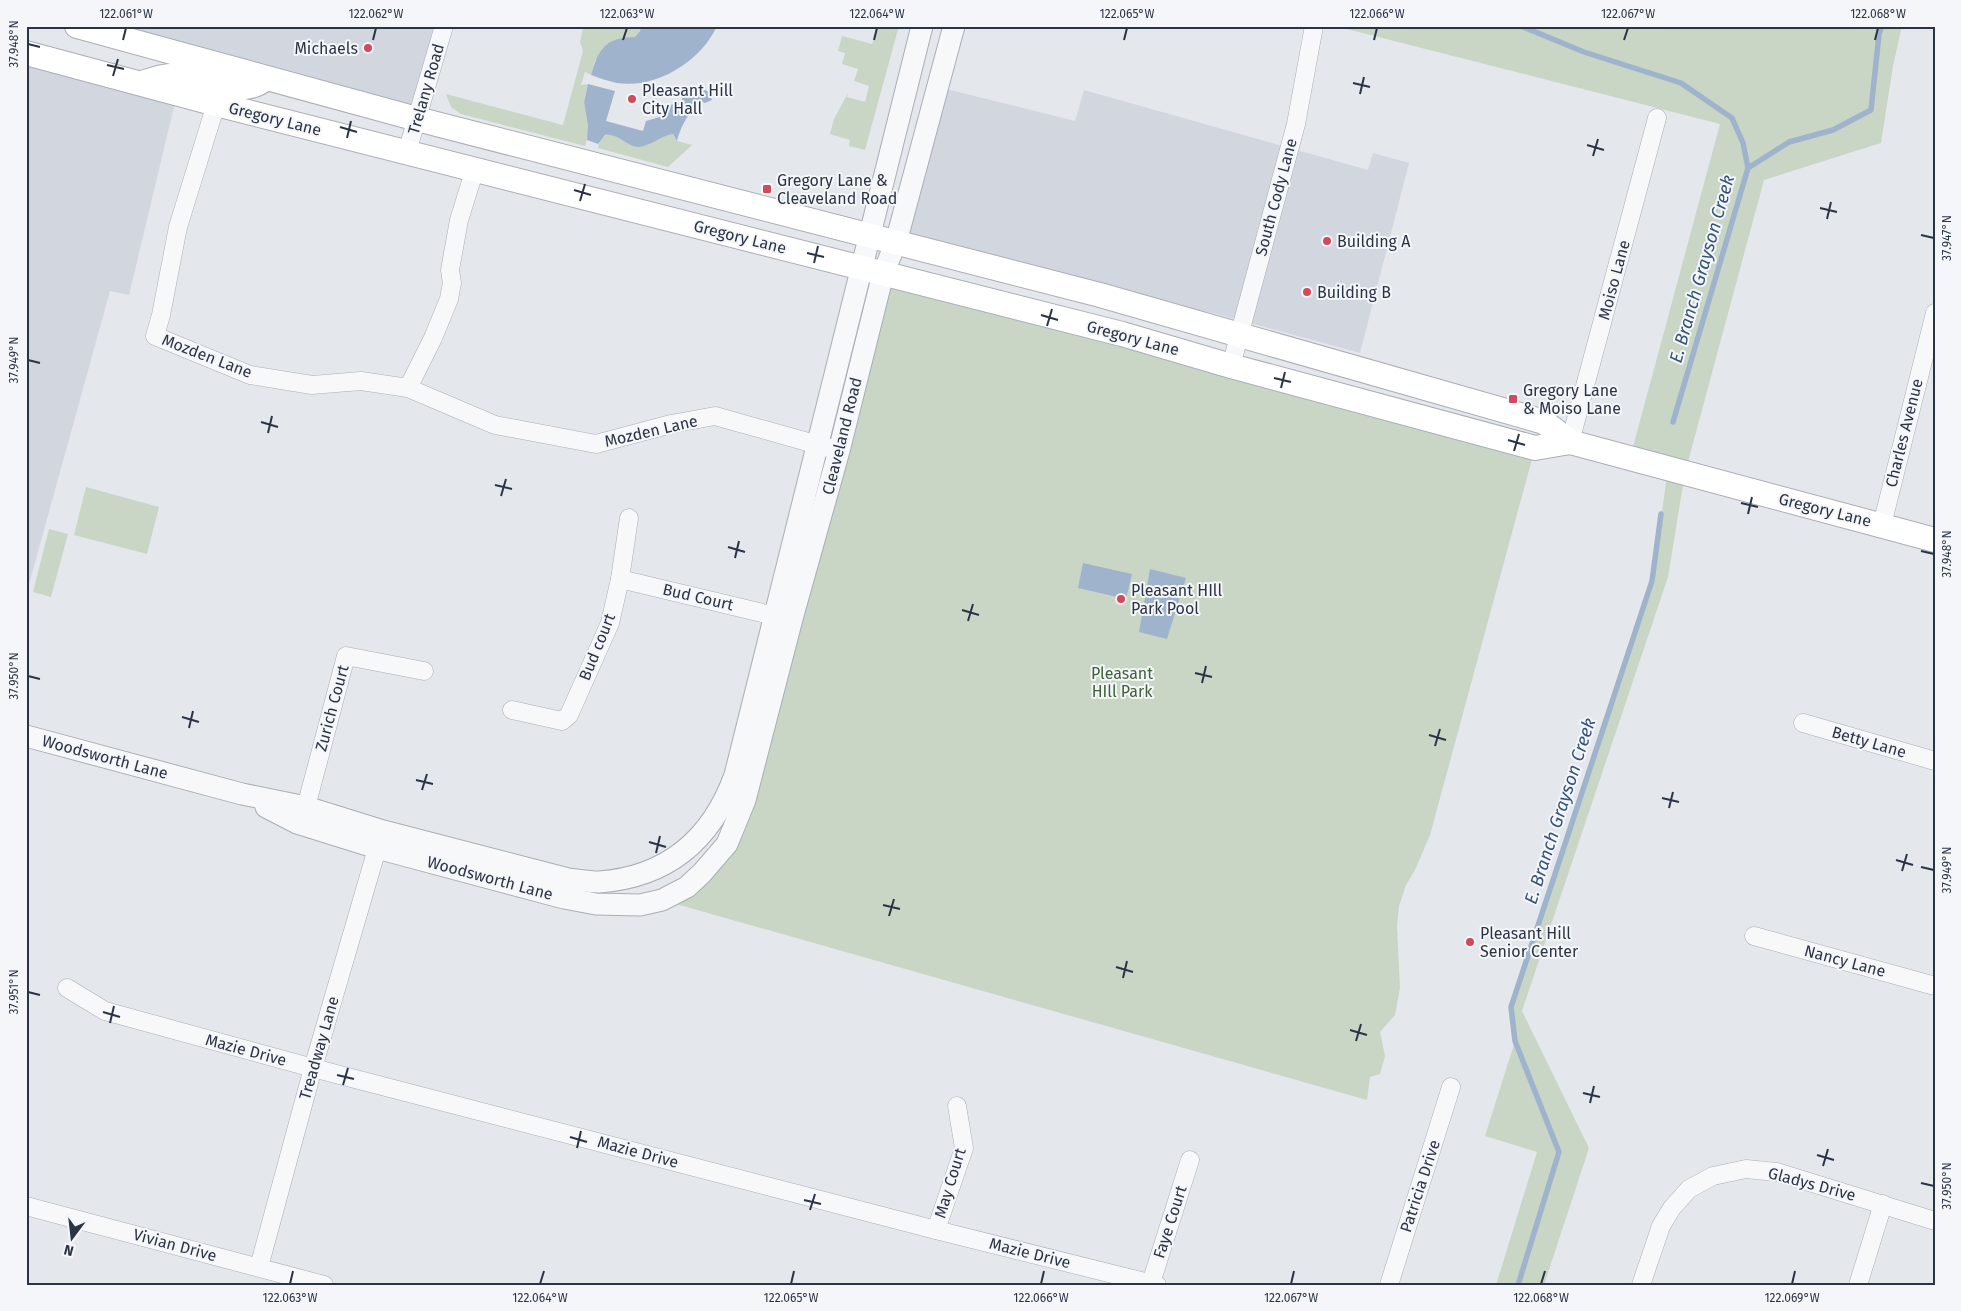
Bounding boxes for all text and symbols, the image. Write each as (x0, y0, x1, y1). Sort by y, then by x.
text: 122.061°W (99, 7, 153, 21)
text: 122.062°W (349, 7, 404, 21)
text: 122.063°W (600, 7, 655, 21)
text: 122.064°W (849, 7, 905, 21)
text: 122.065°W (1100, 7, 1155, 21)
text: 122.066°W (1349, 7, 1405, 21)
text: 122.067°W (1601, 7, 1655, 21)
text: 122.068°W (1850, 7, 1906, 21)
text: 37.948°N (7, 20, 21, 68)
place label: Michaels (294, 39, 358, 58)
street label: Trelany Road (404, 41, 448, 137)
marker: Michaels (362, 42, 374, 54)
place label: Pleasant Hill City Hall (642, 81, 733, 118)
marker: Pleasant Hill City Hall (626, 93, 638, 105)
street label: Gregory Lane (227, 98, 323, 140)
street label: South Cody Lane (1251, 136, 1301, 258)
place label: Gregory Lane & Cleaveland Road (777, 171, 897, 208)
water label: E. Branch Grayson Creek (1665, 172, 1739, 366)
marker: Gregory Lane & Cleaveland Road (761, 183, 773, 195)
text: 37.947°N (1940, 215, 1954, 261)
street label: Gregory Lane (692, 216, 788, 258)
place label: Building A (1337, 232, 1411, 251)
marker: Building A (1321, 235, 1333, 247)
street label: Moiso Lane (1594, 238, 1634, 322)
place label: Building B (1317, 283, 1391, 302)
marker: Building B (1301, 286, 1313, 298)
street label: Gregory Lane (1085, 317, 1181, 359)
street label: Mozden Lane (159, 330, 255, 382)
text: 37.949°N (7, 337, 21, 383)
street label: Cleaveland Road (818, 375, 866, 497)
street label: Charles Avenue (1881, 377, 1927, 489)
place label: Gregory Lane & Moiso Lane (1523, 381, 1621, 418)
marker: Gregory Lane & Moiso Lane (1507, 393, 1519, 405)
street label: Mozden Lane (603, 411, 699, 451)
street label: Gregory Lane (1777, 489, 1873, 531)
text: 37.948°N (1940, 530, 1954, 578)
street label: Bud Court (661, 580, 735, 614)
place label: Pleasant HIll Park Pool (1131, 581, 1223, 618)
marker: Pleasant HIll Park Pool (1115, 593, 1127, 605)
street label: Bud court (575, 610, 619, 683)
text: 37.950°N (7, 652, 21, 700)
street label: Zurich Court (311, 663, 353, 753)
park label: Pleasant HIll Park (1091, 664, 1153, 701)
water label: E. Branch Grayson Creek (1519, 715, 1601, 907)
street label: Betty Lane (1830, 722, 1908, 762)
street label: Woodsworth Lane (40, 731, 170, 783)
text: 37.949°N (1940, 847, 1954, 893)
street label: Woodsworth Lane (425, 852, 555, 904)
place label: Pleasant Hill Senior Center (1480, 924, 1579, 961)
marker: Pleasant Hill Senior Center (1464, 936, 1476, 948)
street label: Nancy Lane (1802, 941, 1888, 981)
text: 37.951°N (7, 969, 21, 1015)
street label: Treadway Lane (295, 994, 343, 1102)
street label: Mazie Drive (203, 1030, 289, 1070)
street label: Mazie Drive (595, 1132, 681, 1172)
street label: Patricia Drive (1396, 1137, 1444, 1235)
street label: May Court (930, 1145, 970, 1220)
text: 37.950°N (1940, 1162, 1954, 1210)
street label: Gladys Drive (1766, 1163, 1858, 1205)
street label: Faye Court (1149, 1183, 1191, 1261)
north arrow (48, 1214, 98, 1264)
street label: Vivian Drive (131, 1225, 219, 1265)
street label: Mazie Drive (987, 1234, 1073, 1272)
text: N (62, 1241, 75, 1259)
text: 122.063°W (263, 1291, 318, 1305)
text: 122.064°W (512, 1291, 568, 1305)
text: 122.065°W (764, 1291, 819, 1305)
text: 122.066°W (1013, 1291, 1069, 1305)
text: 122.067°W (1264, 1291, 1318, 1305)
text: 122.068°W (1513, 1291, 1569, 1305)
text: 122.069°W (1764, 1291, 1820, 1305)

